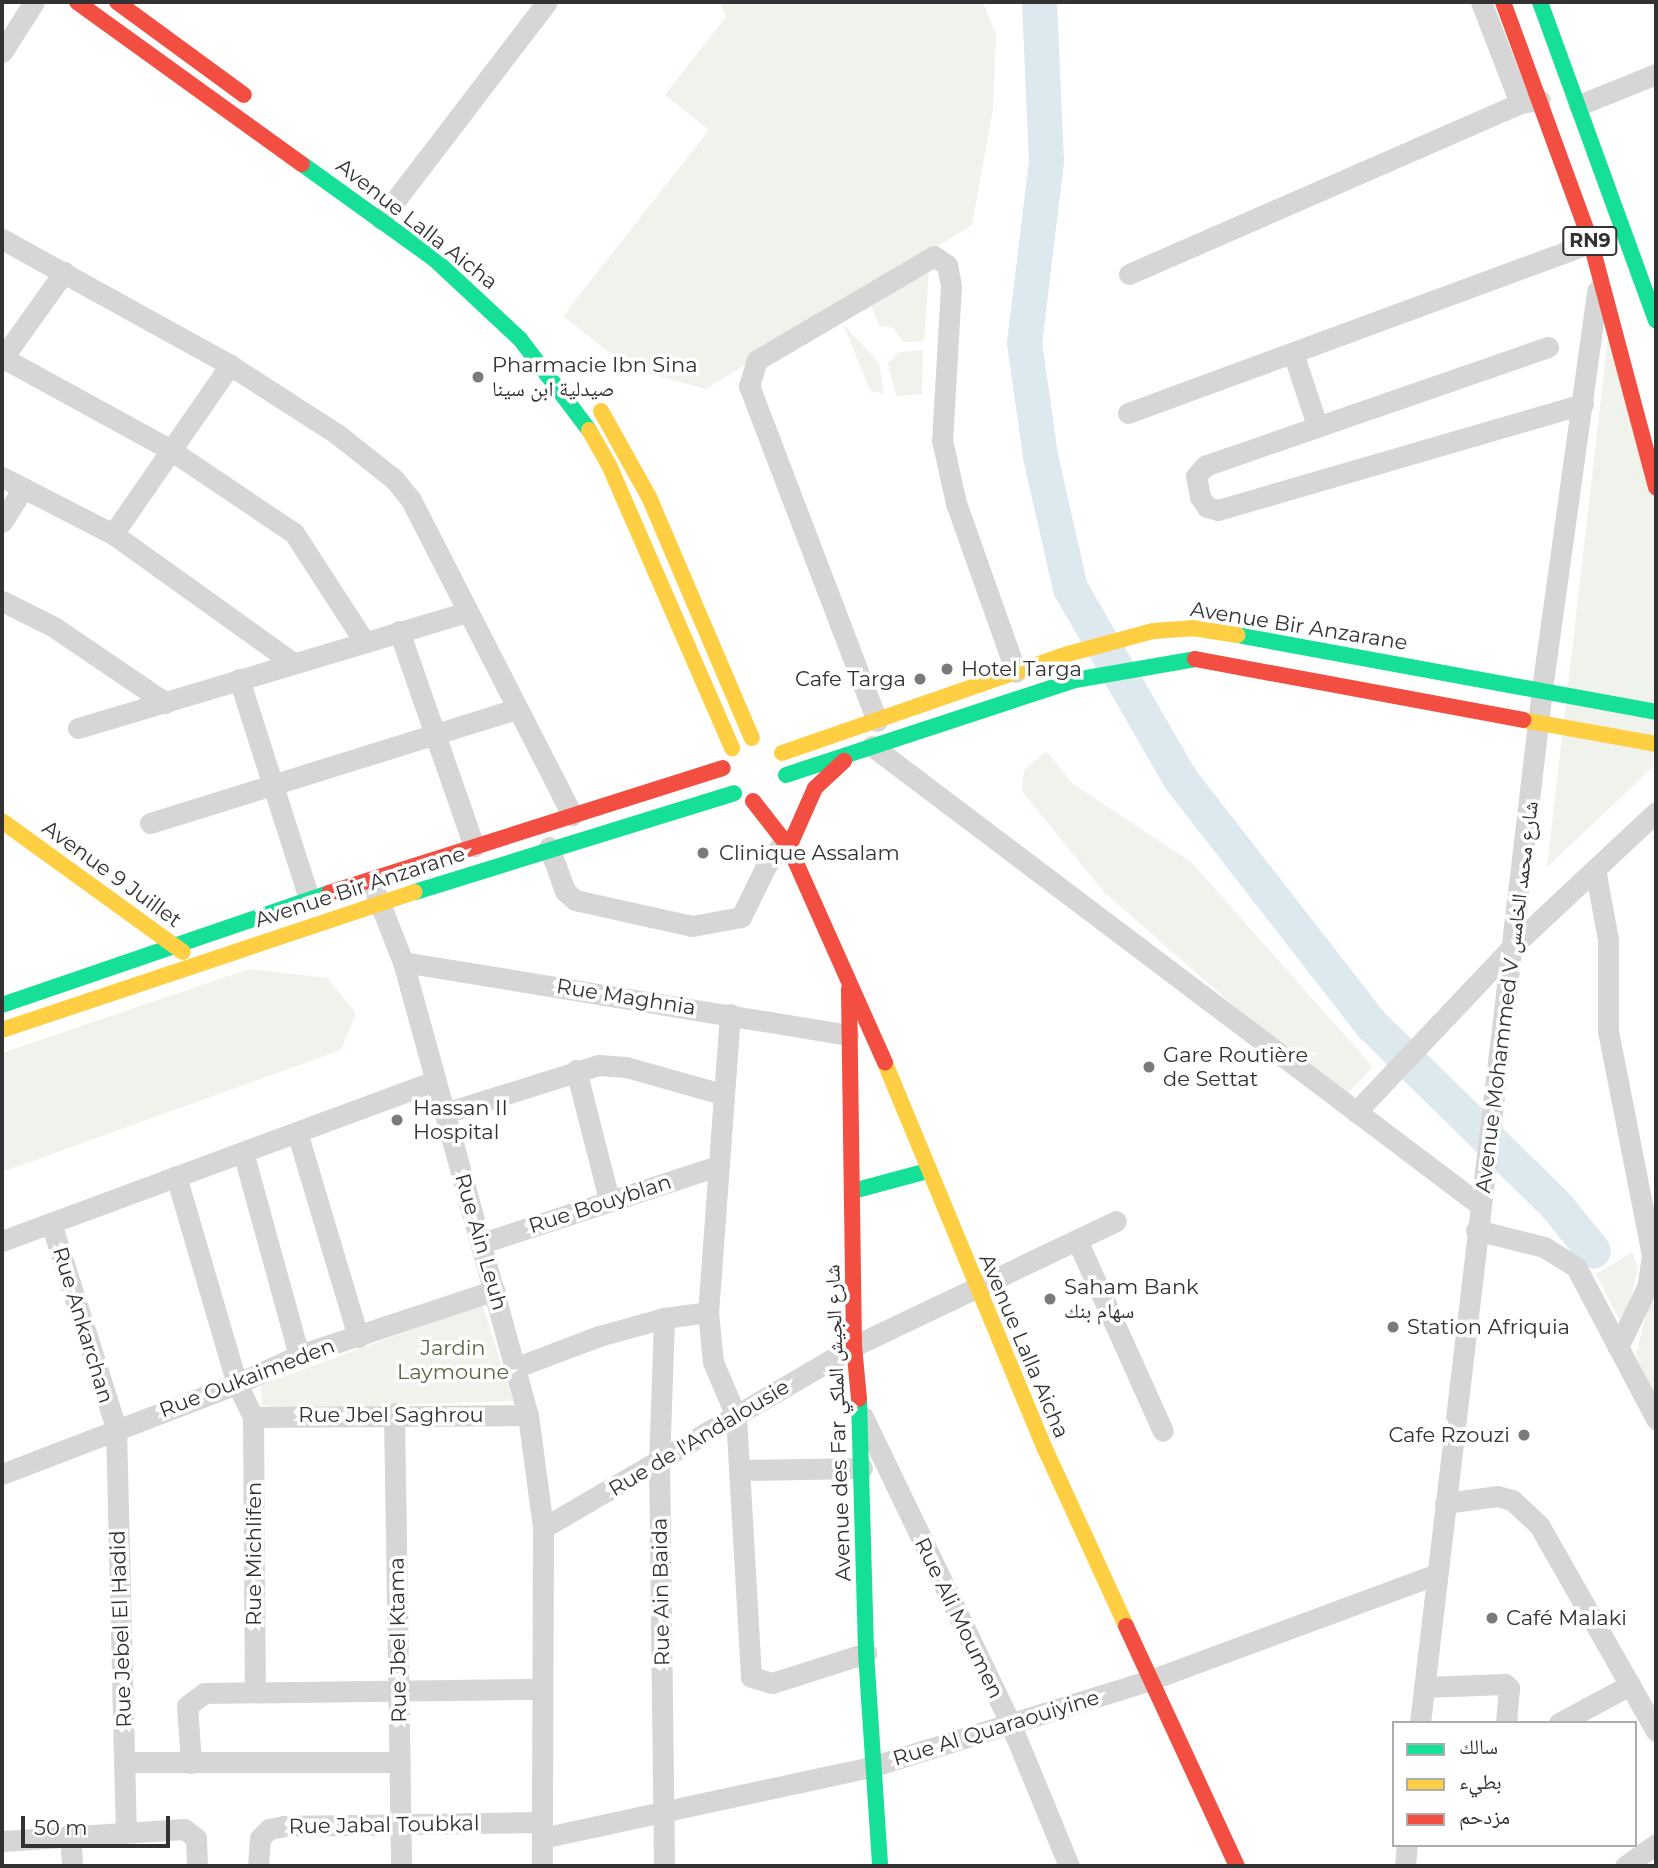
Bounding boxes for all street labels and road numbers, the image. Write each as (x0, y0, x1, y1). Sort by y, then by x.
street label: Avenue Lalla Aicha (331, 153, 503, 295)
road number: RN9 (1562, 226, 1618, 256)
street label: Avenue Bir Anzarane (1189, 596, 1409, 656)
street label: Avenue Mohammed V شارع محمد الخامس (1470, 800, 1544, 1194)
street label: Avenue 9 Juillet (38, 815, 186, 933)
street label: Avenue Bir Anzarane (252, 841, 468, 933)
street label: Rue Maghnia (555, 974, 697, 1020)
street label: Rue Bouyblan (526, 1169, 674, 1239)
street label: Rue Ain Leuh (449, 1171, 513, 1313)
street label: Rue Ankarchan (47, 1244, 119, 1406)
street label: Avenue Lalla Aicha (974, 1250, 1074, 1442)
street label: Avenue des Far شارع الجيش الملكي (820, 1264, 856, 1582)
street label: Rue Oukaimeden (156, 1333, 338, 1423)
street label: Rue de l'Andalousie (604, 1374, 794, 1502)
street label: Rue Jbel Saghrou (298, 1402, 484, 1428)
street label: Rue Michlifen (241, 1482, 267, 1626)
street label: Rue Ain Baida (647, 1518, 675, 1666)
street label: Rue Jebel El Hadid (105, 1530, 137, 1728)
street label: Rue Ali Moumen (909, 1533, 1009, 1703)
street label: Rue Jbel Ktama (384, 1557, 412, 1723)
street label: Rue Al Quaraouiyine (890, 1685, 1102, 1771)
street label: Rue Jabal Toubkal (288, 1811, 480, 1839)

